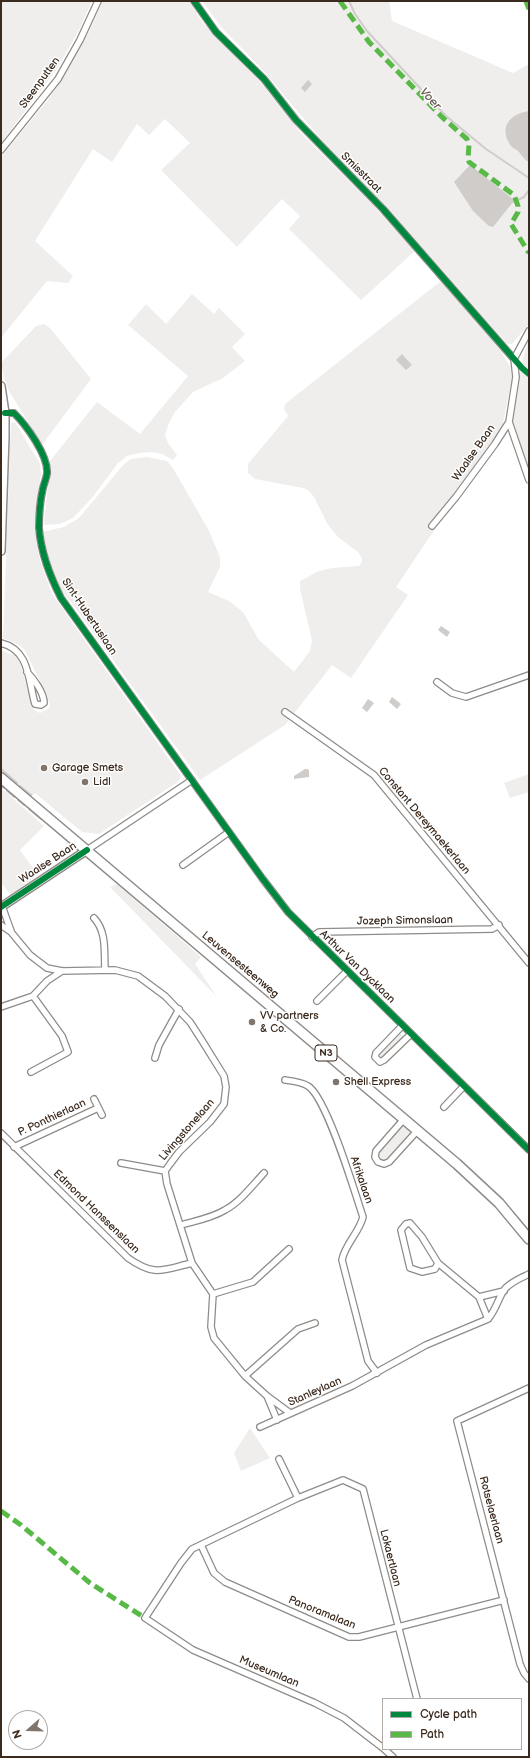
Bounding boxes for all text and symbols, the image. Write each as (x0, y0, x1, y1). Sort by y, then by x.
street label: Steenputten (17, 55, 63, 111)
water label: Voer (416, 85, 444, 113)
street label: Smisstraat (338, 150, 384, 196)
street label: Waalse Baan (450, 422, 498, 484)
street label: Sint-Hubertuslaan (58, 576, 120, 658)
place label: Garage Smets (52, 761, 123, 775)
marker: Garage Smets (39, 763, 49, 773)
street label: Constant Dereymaekerlaan (375, 765, 473, 877)
place label: Lidl (93, 775, 111, 789)
marker: Lidl (80, 777, 90, 787)
street label: Waalse Baan (17, 840, 79, 886)
street label: Jozeph Simonslaan (357, 914, 453, 928)
street label: Arthur Van Dycklaan (317, 928, 397, 1006)
street label: Leuvensesteenweg (199, 929, 281, 1001)
place label: VV partners & Co. (260, 1009, 319, 1035)
marker: VV partners & Co. (247, 1017, 257, 1027)
road number: N3 (315, 1045, 337, 1061)
place label: Shell Express (344, 1075, 411, 1089)
marker: Shell Express (331, 1077, 341, 1087)
street label: Livingstonelaan (157, 1096, 217, 1164)
street label: P. Ponthierlaan (16, 1097, 88, 1139)
street label: Afrikalaan (347, 1155, 375, 1205)
street label: Edmond Hanssenslaan (50, 1167, 142, 1257)
street label: Stanleylaan (286, 1374, 344, 1410)
street label: Rotselaerlaan (476, 1475, 506, 1545)
street label: Lokaertlaan (376, 1528, 404, 1588)
street label: Panoramalaan (286, 1593, 358, 1633)
street label: Museumlaan (237, 1653, 301, 1691)
legend (382, 1698, 522, 1750)
text: Cycle path (420, 1707, 477, 1722)
north arrow (8, 1710, 48, 1750)
text: Path (420, 1727, 444, 1742)
text: N (10, 1728, 25, 1740)

